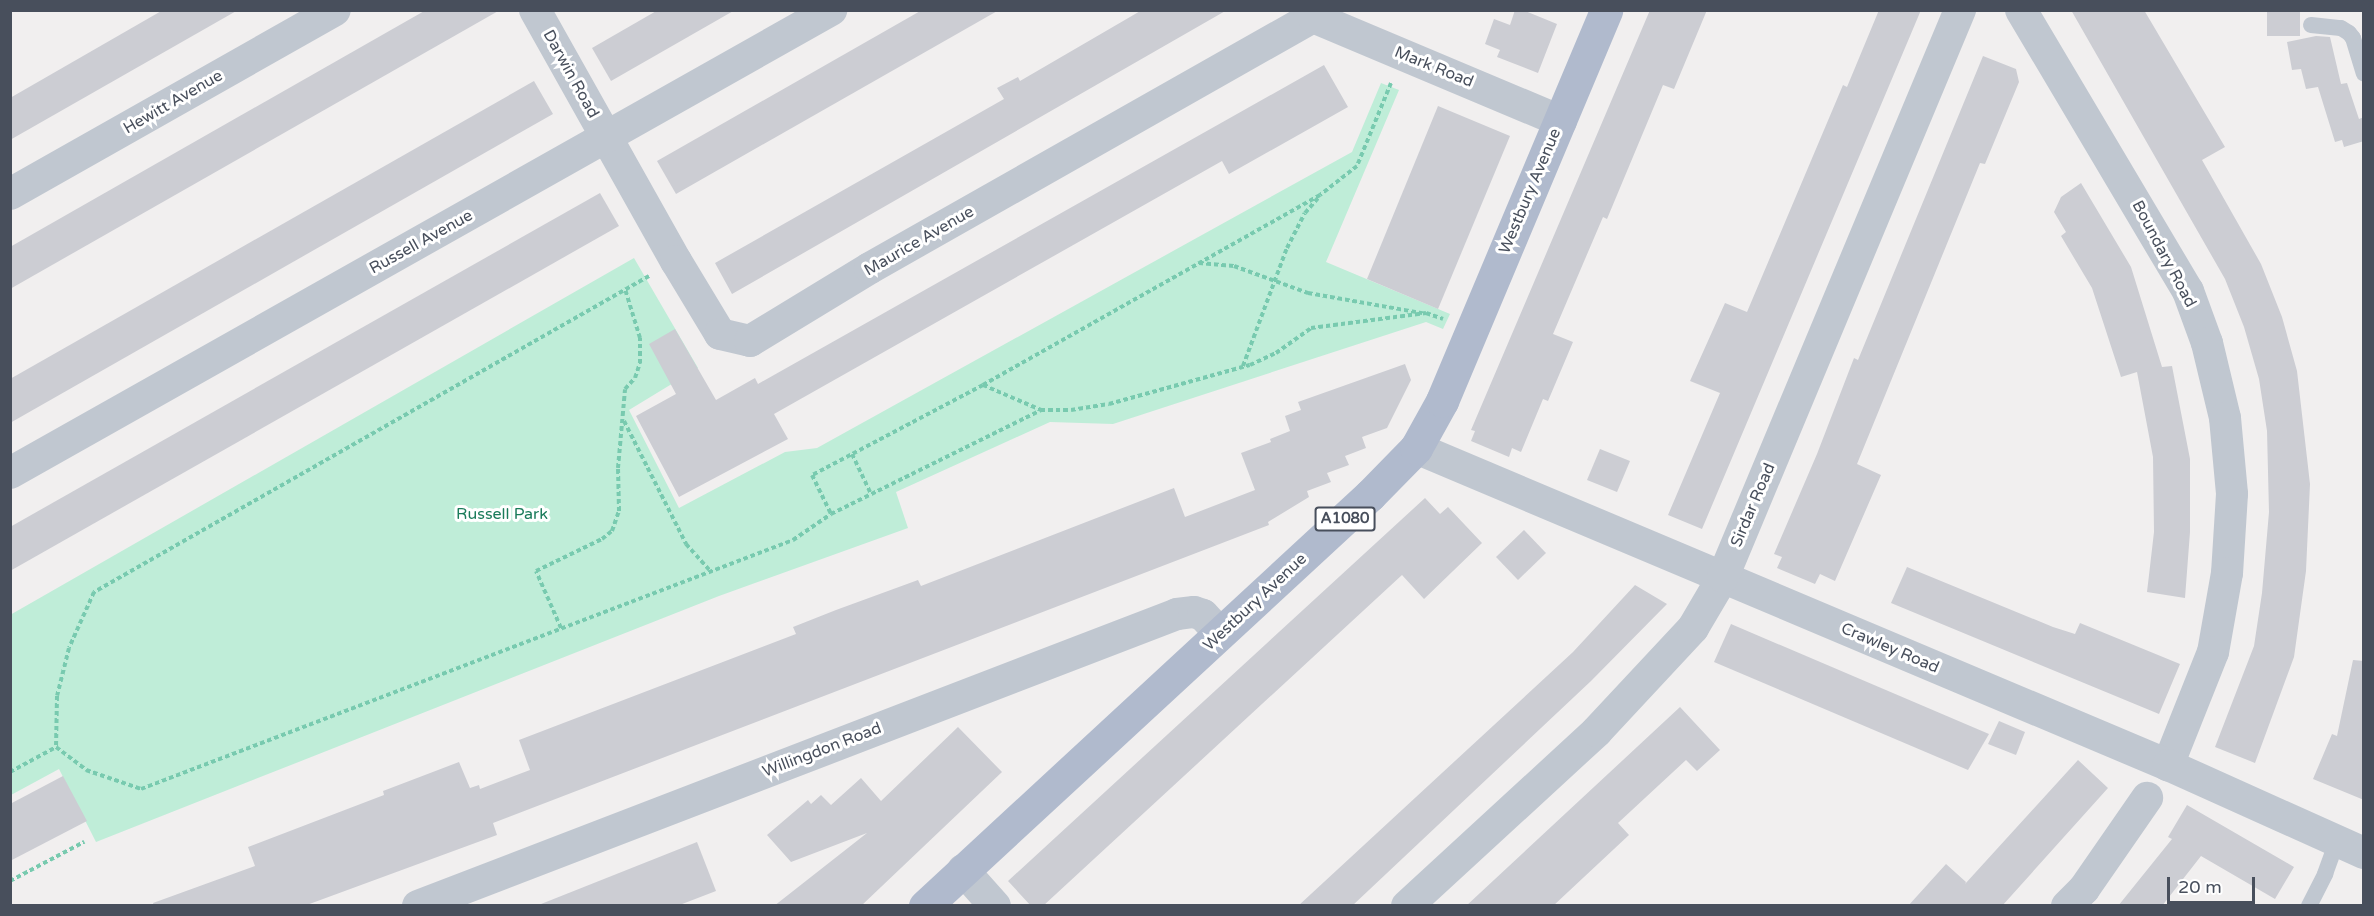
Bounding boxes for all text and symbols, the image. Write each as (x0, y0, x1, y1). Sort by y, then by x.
street label: Darwin Road (539, 27, 603, 121)
street label: Mark Road (1392, 42, 1476, 92)
street label: Hewitt Avenue (120, 66, 226, 138)
street label: Westbury Avenue (1495, 125, 1565, 257)
street label: Boundary Road (2128, 197, 2200, 311)
street label: Maurice Avenue (861, 202, 977, 280)
street label: Russell Avenue (366, 206, 476, 278)
street label: Sirdar Road (1727, 460, 1779, 550)
park label: Russell Park (456, 504, 548, 524)
road number: A1080 (1314, 507, 1376, 531)
street label: Westbury Avenue (1199, 549, 1311, 655)
street label: Crawley Road (1838, 619, 1942, 677)
street label: Willingdon Road (760, 719, 884, 781)
scale bar (2170, 865, 2258, 903)
text: 20 m (2178, 876, 2222, 898)

